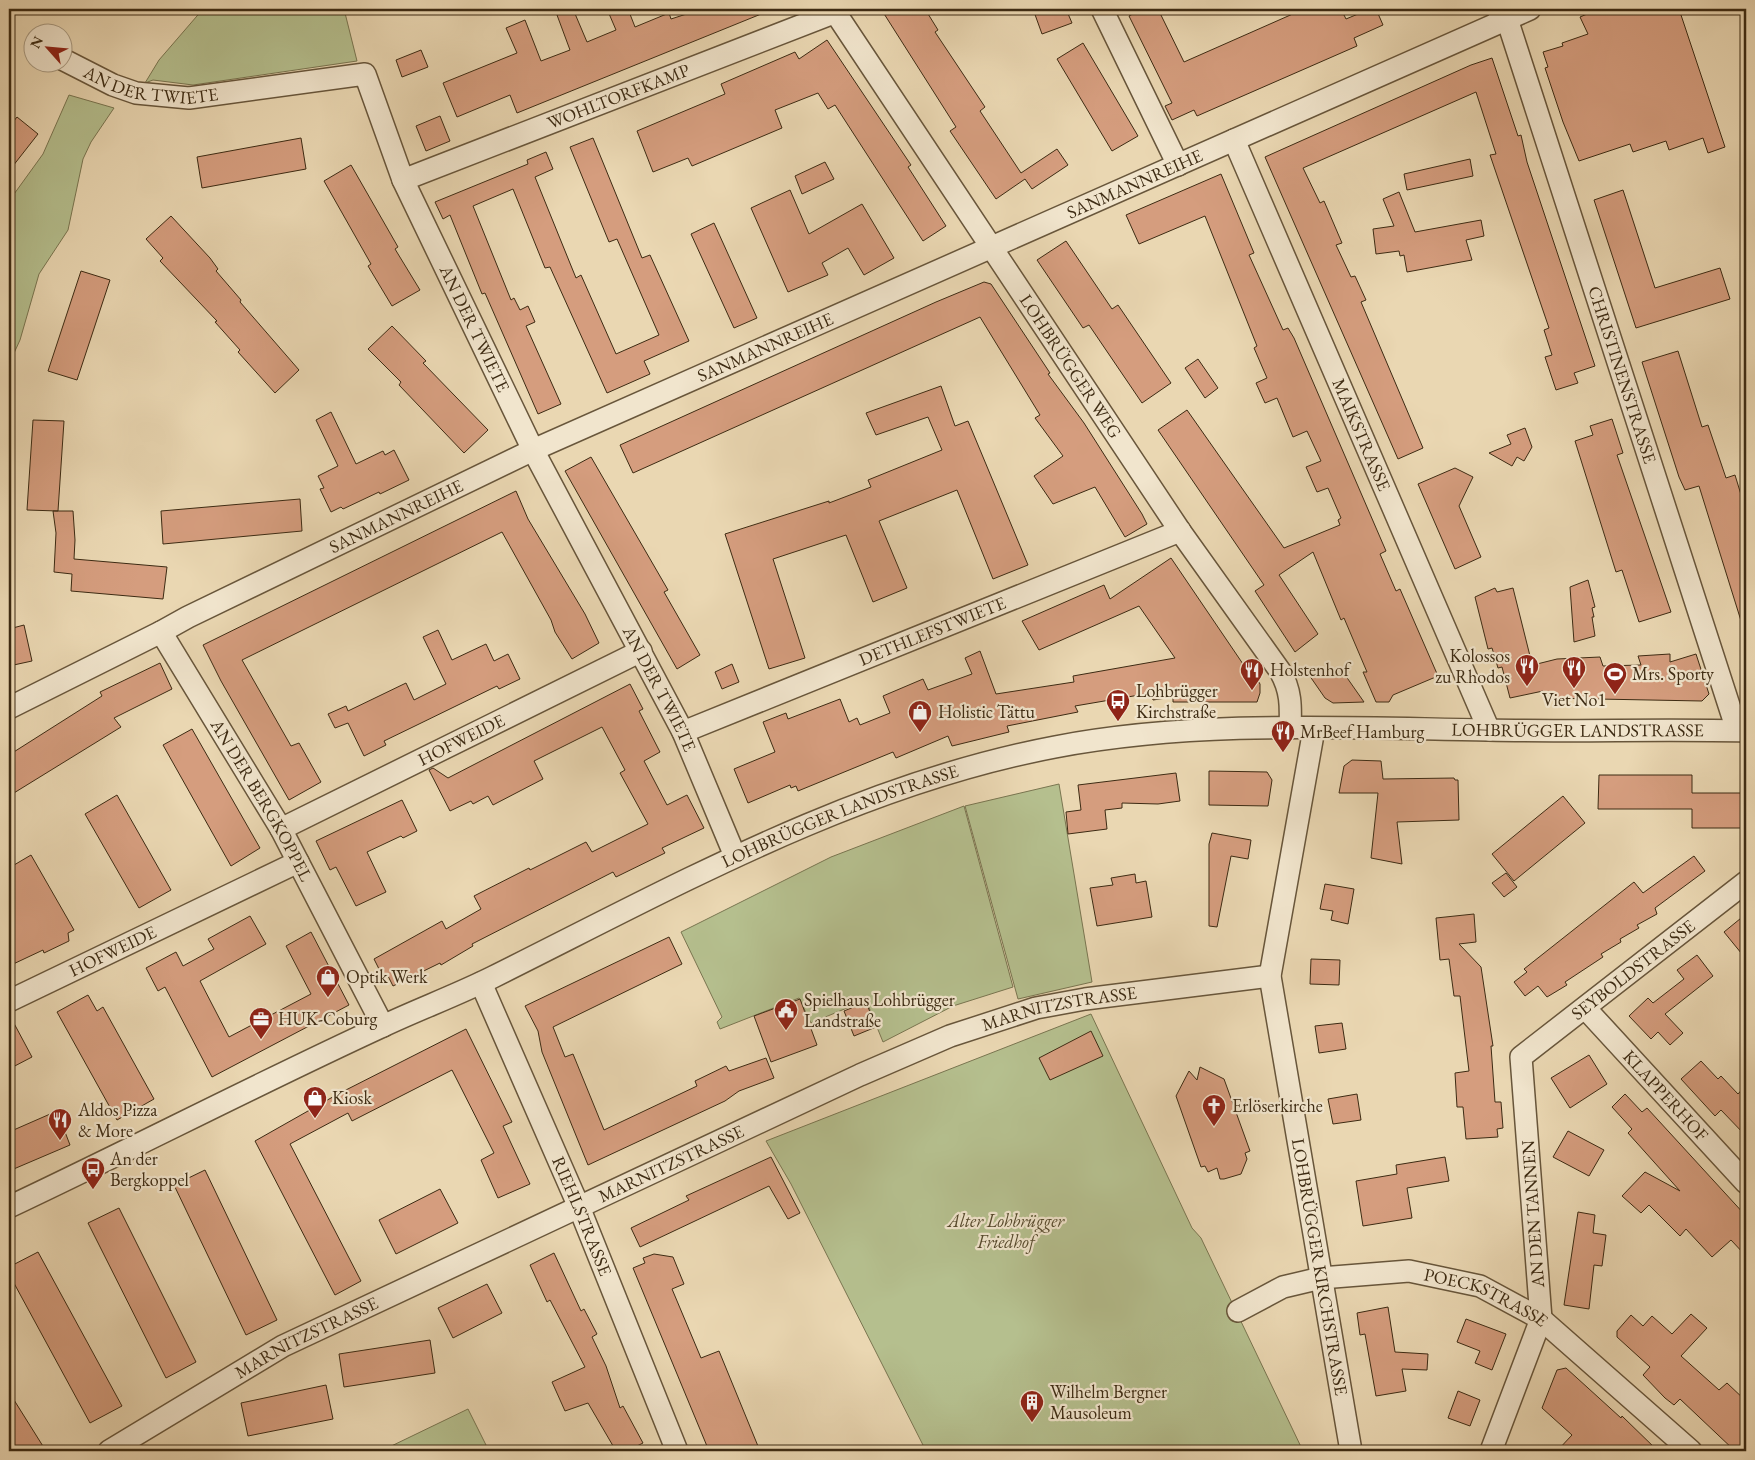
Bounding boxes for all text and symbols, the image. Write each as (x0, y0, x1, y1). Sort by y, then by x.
north arrow (22, 22, 72, 72)
text: N (26, 32, 47, 51)
street label: WOHLTORFKAMP (544, 58, 693, 134)
street label: AN DER TWIETE (79, 60, 220, 109)
street label: SANMANNREIHE (1063, 143, 1206, 224)
street label: AN DER TWIETE (434, 260, 515, 396)
street label: CHRISTINENSTRASSE (1583, 283, 1662, 466)
street label: LOHBRÜGGER WEG (1015, 290, 1127, 442)
street label: SANMANNREIHE (693, 307, 836, 387)
street label: MAIKSTRASSE (1327, 375, 1396, 494)
street label: SANMANNREIHE (325, 474, 467, 558)
street label: DETHLEFSTWIETE (855, 591, 1009, 671)
street label: AN DER TWIETE (617, 621, 702, 755)
place label: Kolossos zu Rhodos (1435, 644, 1510, 688)
restaurant icon: Kolossos zu Rhodos (1514, 653, 1540, 687)
restaurant icon: Viet No1 (1561, 655, 1587, 689)
restaurant icon: Holstenhof (1239, 657, 1265, 691)
place label: Holstenhof (1270, 658, 1352, 681)
sports icon: Mrs. Sporty (1602, 661, 1628, 695)
place label: Mrs. Sporty (1632, 662, 1714, 685)
place label: Lohbrügger Kirchstraße (1136, 679, 1218, 723)
bus stop icon: Lohbrügger Kirchstraße (1105, 688, 1131, 722)
place label: Viet No1 (1542, 688, 1606, 711)
shop icon: Holistic Tättu (907, 699, 933, 733)
place label: Holistic Tättu (938, 700, 1035, 723)
street label: HOFWEIDE (414, 708, 508, 771)
street label: AN DER BERGKOPPEL (205, 714, 318, 885)
street label: LOHBRÜGGER LANDSTRASSE (1451, 717, 1704, 742)
restaurant icon: MrBeef Hamburg (1270, 719, 1296, 753)
place label: MrBeef Hamburg (1300, 720, 1425, 743)
street label: LOHBRÜGGER LANDSTRASSE (718, 759, 961, 873)
street label: SEYBOLDSTRASSE (1566, 914, 1699, 1025)
street label: HOFWEIDE (65, 920, 160, 981)
shop icon: Optik Werk (315, 964, 341, 998)
place label: Optik Werk (346, 965, 428, 988)
street label: MARNITZSTRASSE (979, 981, 1138, 1036)
place label: Spielhaus Lohbrügger Landstraße (804, 988, 955, 1032)
public building icon: Spielhaus Lohbrügger Landstraße (773, 997, 799, 1031)
office icon: HUK-Coburg (248, 1006, 274, 1040)
place label: HUK-Coburg (278, 1007, 378, 1030)
street label: KLAPPERHOF (1618, 1045, 1714, 1146)
shop icon: Kiosk (302, 1085, 328, 1119)
place label: Kiosk (332, 1086, 372, 1109)
church icon: Erlöserkirche (1201, 1093, 1227, 1127)
place label: Erlöserkirche (1232, 1094, 1323, 1117)
place label: Aldos Pizza & More (77, 1098, 158, 1142)
restaurant icon: Aldos Pizza & More (47, 1107, 73, 1141)
street label: MARNITZSTRASSE (594, 1119, 747, 1207)
street label: LOHBRÜGGER KIRCHSTRASSE (1287, 1137, 1353, 1397)
street label: AN DEN TANNEN (1516, 1139, 1549, 1290)
place label: An der Bergkoppel (109, 1147, 189, 1191)
street label: RIEHLSTRASSE (547, 1152, 617, 1279)
bus stop icon: An der Bergkoppel (80, 1156, 106, 1190)
park label: Alter Lohbrügger Friedhof (946, 1209, 1065, 1254)
street label: POECKSTRASSE (1422, 1262, 1553, 1331)
street label: MARNITZSTRASSE (230, 1291, 382, 1383)
place label: Wilhelm Bergner Mausoleum (1050, 1380, 1167, 1424)
building icon: Wilhelm Bergner Mausoleum (1019, 1389, 1045, 1423)

